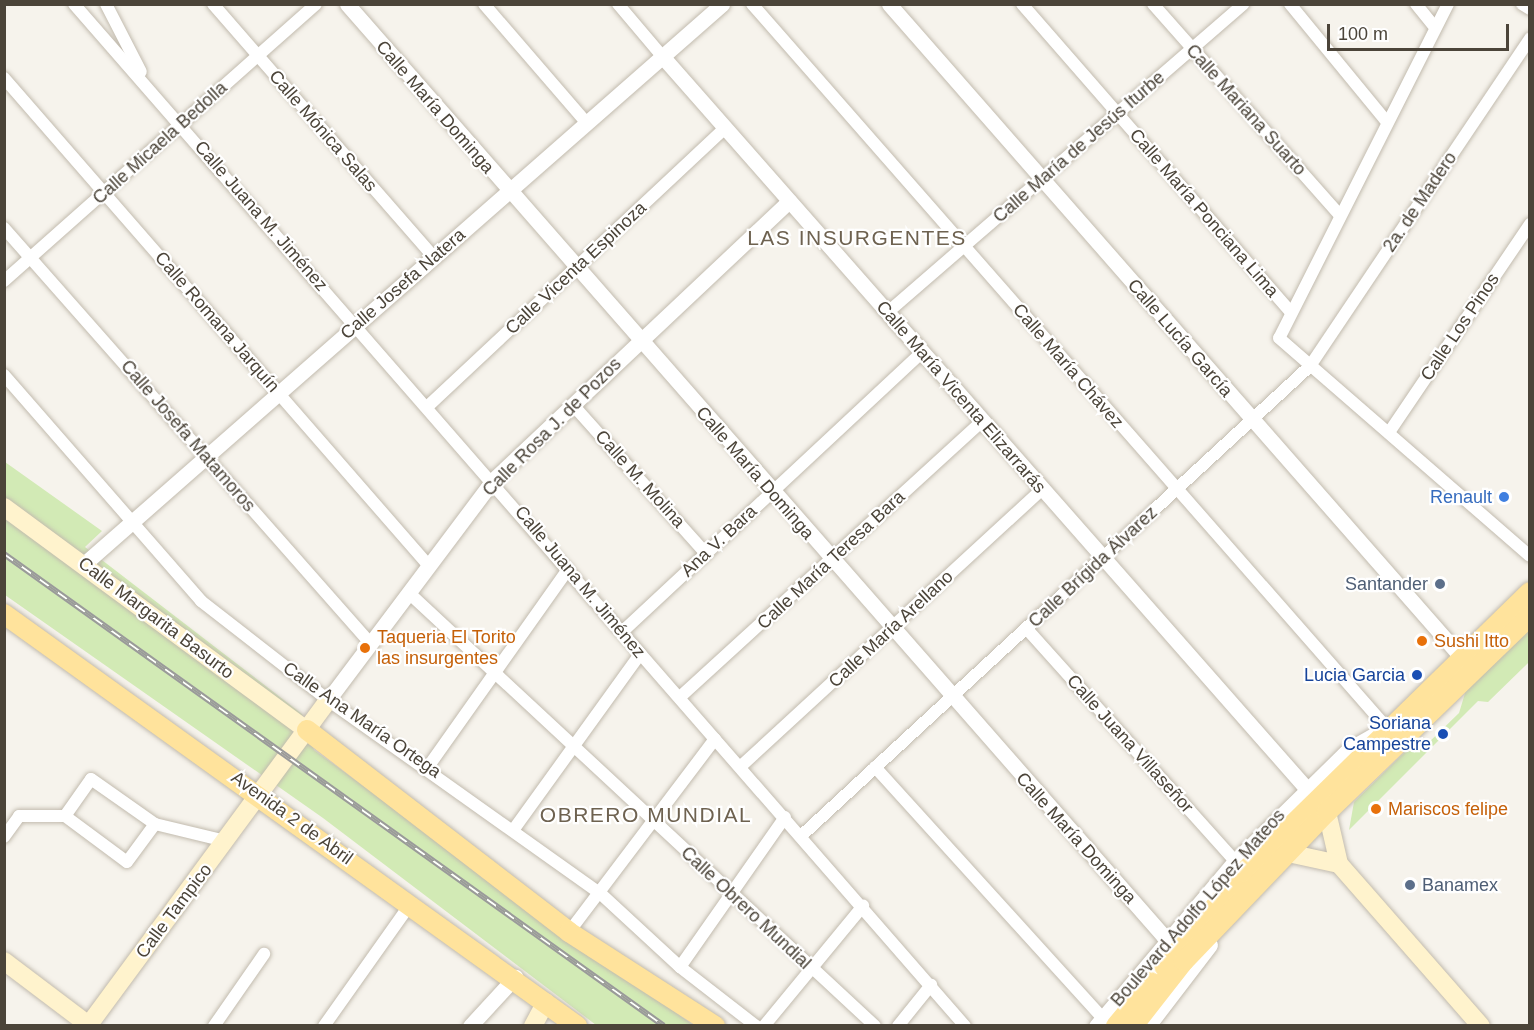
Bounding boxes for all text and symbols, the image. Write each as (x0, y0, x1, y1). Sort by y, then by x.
scale bar (1330, 12, 1512, 50)
text: 100 m (1338, 24, 1388, 44)
street label: Calle María Dominga (371, 36, 499, 178)
street label: Calle Mariana Suarto (1181, 40, 1311, 180)
street label: Calle Mónica Salas (264, 66, 382, 196)
street label: Calle María de Jesús Iturbe (989, 67, 1169, 227)
street label: Calle Micaela Bedolla (88, 77, 232, 209)
street label: Calle María Ponciana Lima (1125, 124, 1283, 302)
street label: Calle Juana M. Jiménez (190, 136, 332, 296)
street label: 2a. de Madero (1379, 148, 1461, 256)
street label: Calle Vicenta Espinoza (501, 197, 651, 339)
street label: Calle Josefa Natera (336, 224, 470, 344)
district label: LAS INSURGENTES (747, 225, 967, 251)
street label: Calle Romana Jarquín (150, 247, 284, 397)
street label: Calle Los Pinos (1416, 269, 1504, 385)
street label: Calle Lucía García (1123, 275, 1237, 401)
street label: Calle María Vicenta Elizarrarás (872, 296, 1050, 498)
street label: Calle María Chávez (1008, 299, 1128, 433)
street label: Calle Rosa J. de Pozos (478, 353, 626, 501)
street label: Calle Josefa Matamoros (116, 356, 260, 516)
street label: Calle María Dominga (691, 402, 819, 544)
street label: Calle M. Molina (590, 426, 690, 532)
street label: Calle María Teresa Bara (753, 486, 909, 634)
place label: Renault (1430, 486, 1492, 508)
marker: Renault (1497, 490, 1511, 504)
street label: Calle Juana M. Jiménez (510, 501, 650, 663)
street label: Ana V. Bara (677, 501, 761, 581)
street label: Calle Brígida Álvarez (1024, 502, 1162, 632)
street label: Calle Margarita Basurto (74, 552, 238, 684)
street label: Calle María Arellano (824, 565, 958, 693)
place label: Santander (1345, 573, 1428, 595)
marker: Santander (1433, 577, 1447, 591)
place label: Taqueria El Torito las insurgentes (377, 627, 516, 670)
place label: Sushi Itto (1434, 630, 1509, 652)
marker: Sushi Itto (1415, 634, 1429, 648)
marker: Taqueria El Torito las insurgentes (358, 641, 372, 655)
street label: Calle Ana María Ortega (278, 657, 446, 783)
place label: Lucia Garcia (1304, 664, 1405, 686)
marker: Lucia Garcia (1410, 668, 1424, 682)
street label: Calle Juana Villaseñor (1062, 670, 1198, 818)
place label: Soriana Campestre (1343, 713, 1431, 756)
marker: Soriana Campestre (1436, 727, 1450, 741)
street label: Avenida 2 de Abril (227, 766, 357, 870)
street label: Calle María Dominga (1011, 768, 1141, 908)
place label: Mariscos felipe (1388, 798, 1508, 820)
district label: OBRERO MUNDIAL (540, 802, 752, 828)
marker: Mariscos felipe (1369, 802, 1383, 816)
street label: Boulevard Adolfo López Mateos (1106, 805, 1290, 1011)
street label: Calle Obrero Mundial (676, 842, 816, 974)
street label: Calle Tampico (131, 859, 217, 963)
place label: Banamex (1422, 874, 1498, 896)
marker: Banamex (1403, 878, 1417, 892)

